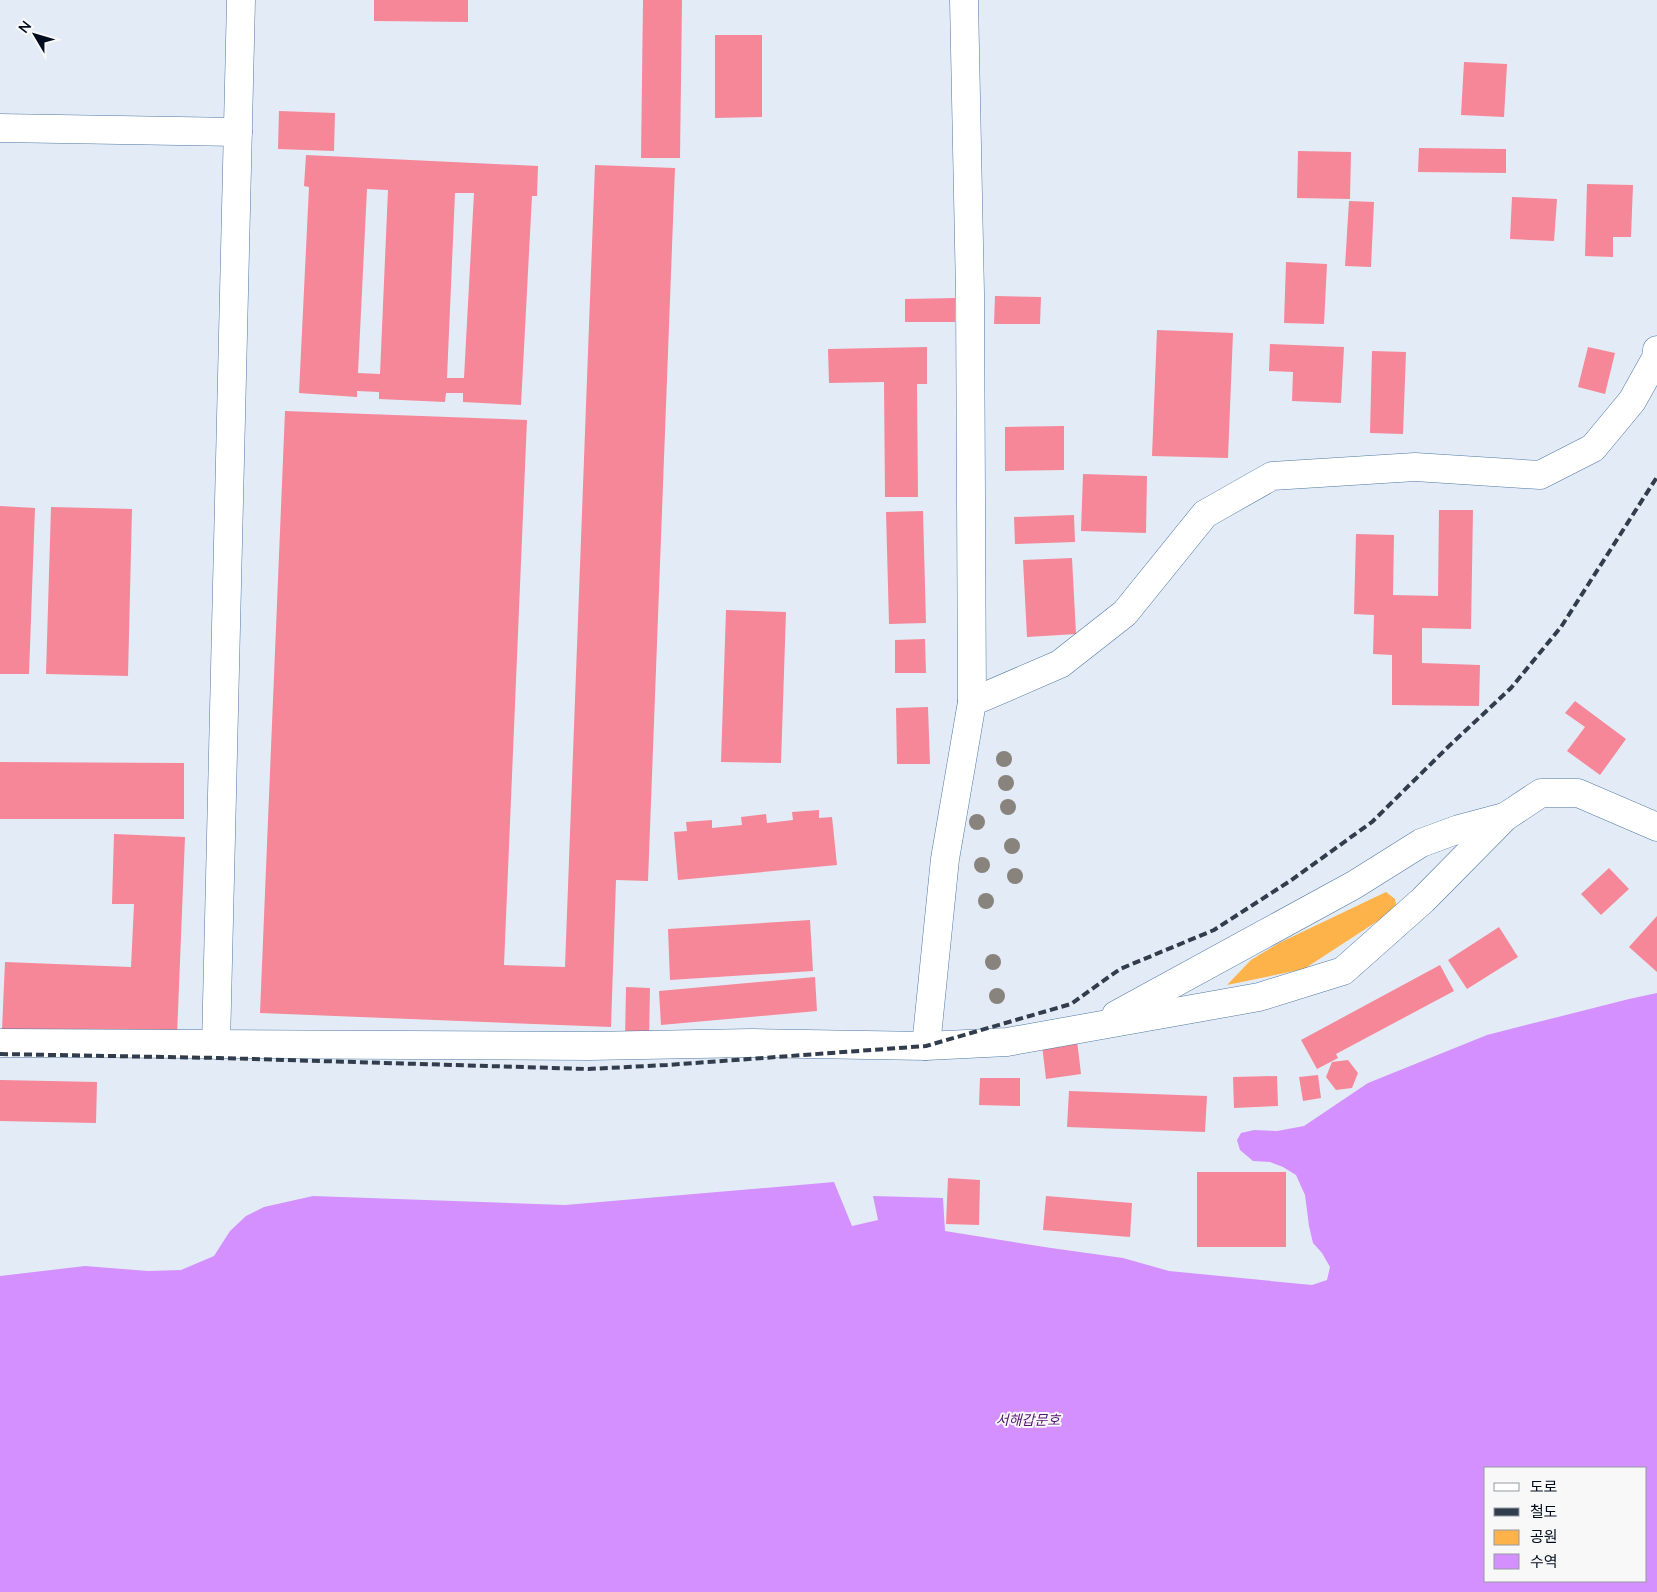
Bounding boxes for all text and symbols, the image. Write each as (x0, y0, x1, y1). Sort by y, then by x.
north arrow (10, 10, 60, 60)
text: N (14, 17, 34, 36)
water label: 서해갑문호 (996, 1411, 1061, 1428)
legend (1484, 1467, 1647, 1582)
text: 도로 (1530, 1477, 1558, 1495)
text: 철도 (1530, 1502, 1558, 1520)
text: 공원 (1530, 1527, 1558, 1545)
text: 수역 (1530, 1552, 1558, 1570)

